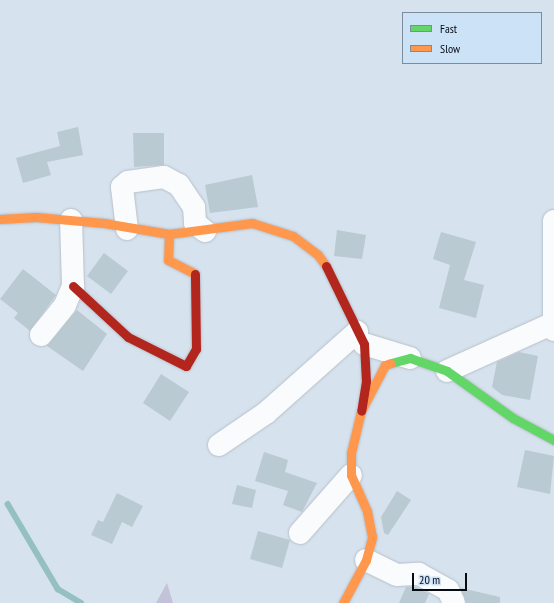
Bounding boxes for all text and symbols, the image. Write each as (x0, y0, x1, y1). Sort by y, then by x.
legend (402, 12, 542, 64)
text: Fast (440, 21, 457, 36)
text: Slow (440, 41, 460, 56)
scale bar (414, 565, 469, 591)
text: 20 m (419, 572, 440, 587)

